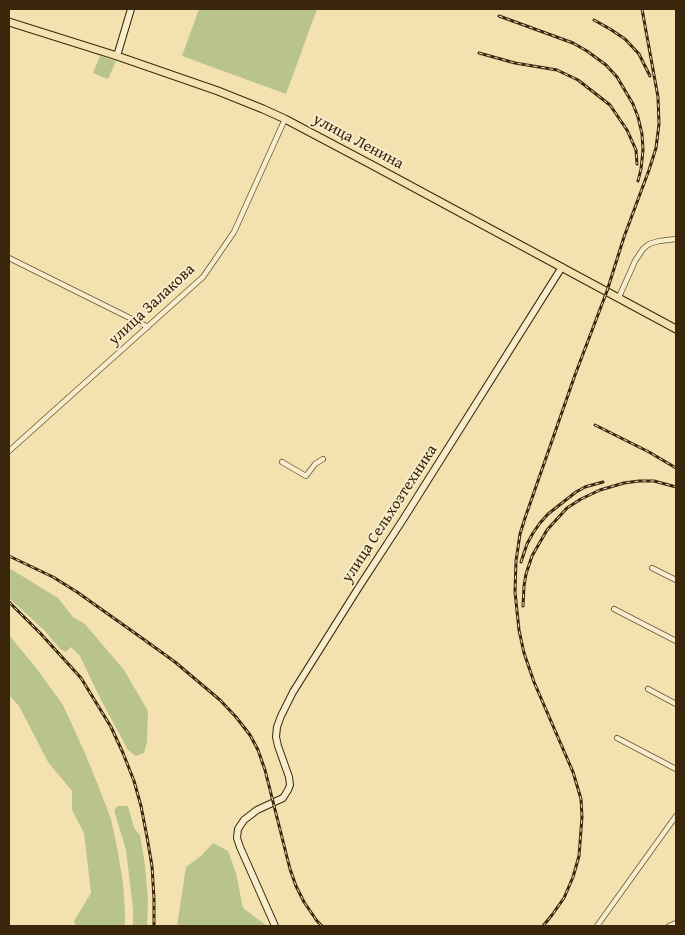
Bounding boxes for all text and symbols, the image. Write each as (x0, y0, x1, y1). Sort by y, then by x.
street label: улица Ленина (309, 110, 407, 174)
street label: улица Залакова (105, 260, 199, 350)
street label: улица Сельхозтехника (338, 441, 442, 587)

